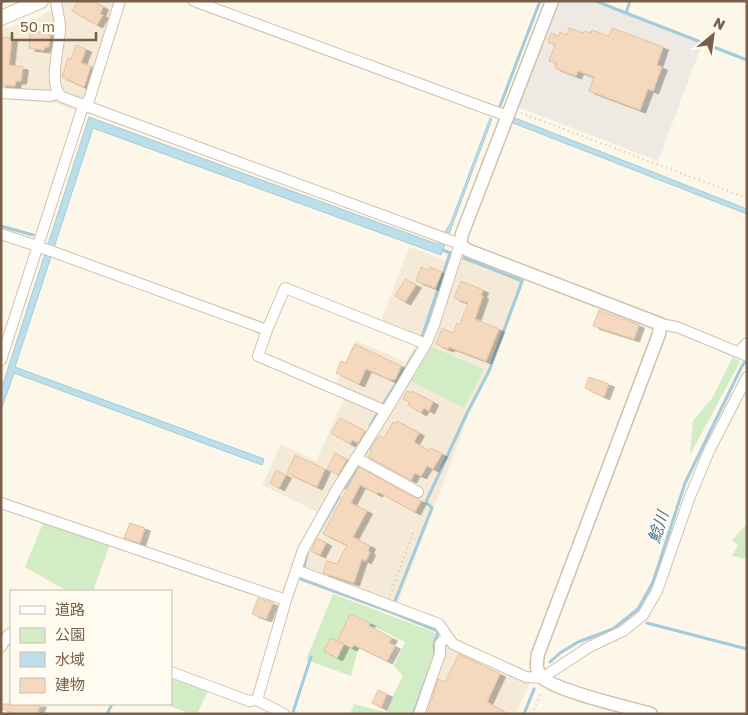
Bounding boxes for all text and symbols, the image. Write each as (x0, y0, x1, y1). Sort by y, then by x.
scale bar (12, 10, 96, 42)
north arrow (688, 10, 738, 60)
text: N (711, 13, 728, 33)
text: 50 m (20, 17, 55, 35)
water label: 鯰川 (644, 507, 673, 545)
legend (10, 590, 172, 705)
text: 道路 (55, 600, 85, 618)
text: 公園 (55, 625, 85, 643)
text: 水域 (55, 650, 85, 668)
text: 建物 (55, 675, 85, 693)

